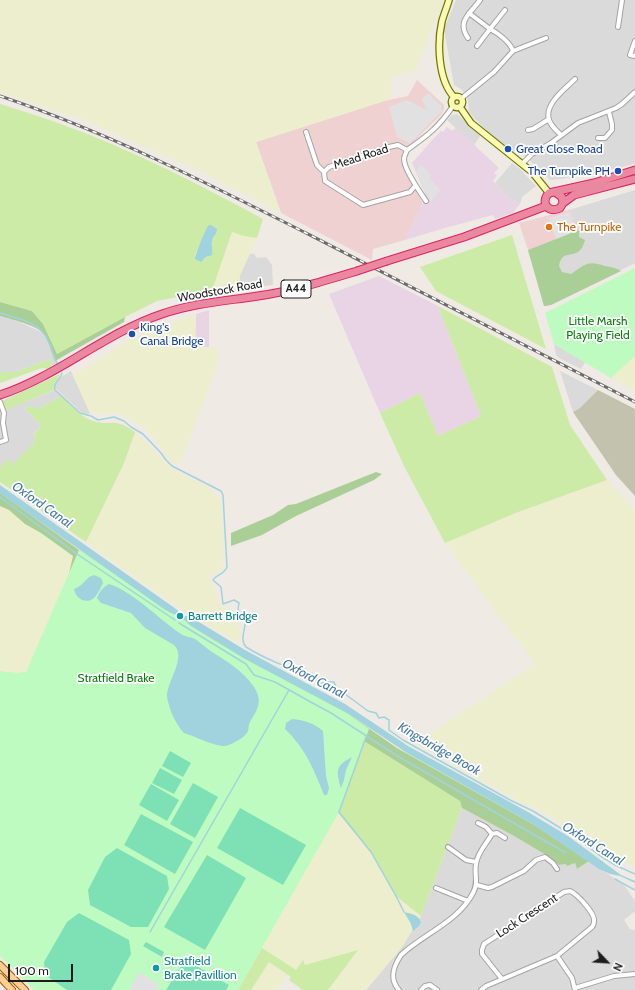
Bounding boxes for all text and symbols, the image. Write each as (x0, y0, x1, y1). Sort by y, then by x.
street label: Mead Road (332, 141, 390, 173)
place label: Great Close Road (516, 142, 603, 156)
marker: Great Close Road (503, 144, 513, 154)
place label: The Turnpike PH (528, 164, 610, 178)
marker: The Turnpike PH (613, 166, 623, 176)
place label: The Turnpike (557, 220, 621, 234)
marker: The Turnpike (544, 222, 554, 232)
street label: Woodstock Road (176, 276, 264, 306)
road number: A44 (281, 280, 311, 298)
park label: Little Marsh Playing Field (566, 314, 630, 342)
place label: King's Canal Bridge (140, 320, 203, 348)
marker: King's Canal Bridge (127, 329, 137, 339)
water label: Oxford Canal (9, 479, 75, 531)
place label: Barrett Bridge (188, 609, 257, 623)
marker: Barrett Bridge (175, 611, 185, 621)
water label: Oxford Canal (280, 656, 348, 702)
park label: Stratfield Brake (78, 671, 154, 685)
water label: Kingsbridge Brook (395, 719, 483, 779)
water label: Oxford Canal (559, 819, 627, 869)
street label: Lock Crescent (494, 891, 560, 941)
north arrow (587, 942, 627, 982)
place label: Stratfield Brake Pavillion (164, 954, 237, 982)
scale bar (10, 956, 75, 982)
text: N (610, 961, 626, 974)
text: 100 m (15, 963, 49, 978)
marker: Stratfield Brake Pavillion (151, 963, 161, 973)

